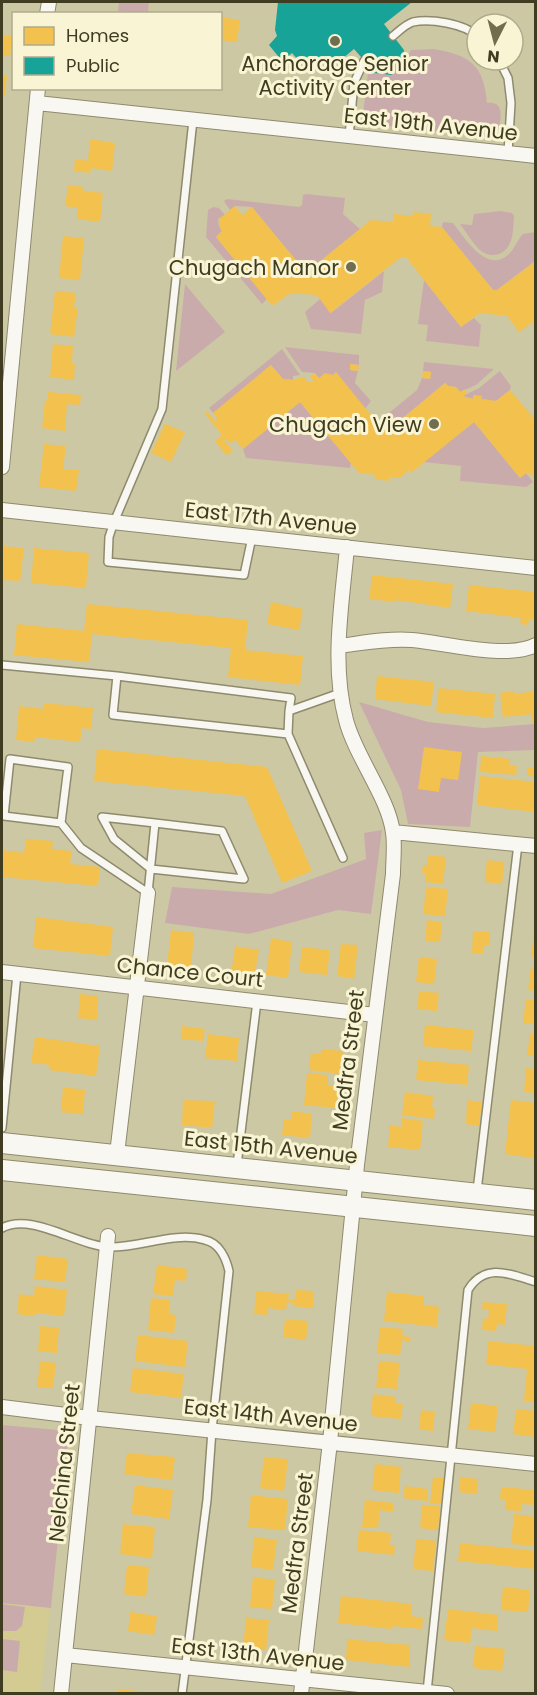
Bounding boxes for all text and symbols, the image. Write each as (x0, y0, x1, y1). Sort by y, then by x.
legend (12, 12, 222, 90)
north arrow (465, 12, 525, 72)
text: Homes (66, 23, 129, 48)
marker: Anchorage Senior Activity Center (328, 34, 342, 48)
text: N (486, 44, 501, 68)
place label: Anchorage Senior Activity Center (241, 49, 429, 102)
text: Public (66, 53, 120, 78)
street label: East 19th Avenue (343, 100, 519, 148)
place label: Chugach Manor (169, 253, 339, 282)
marker: Chugach Manor (344, 260, 358, 274)
place label: Chugach View (269, 410, 422, 439)
marker: Chugach View (427, 417, 441, 431)
street label: East 17th Avenue (183, 495, 359, 541)
street label: Chance Court (115, 950, 265, 994)
street label: Medfra Street (325, 988, 371, 1132)
street label: East 15th Avenue (183, 1123, 359, 1171)
street label: Nelchina Street (41, 1382, 87, 1544)
street label: East 14th Avenue (183, 1391, 359, 1439)
street label: Medfra Street (274, 1471, 320, 1615)
street label: East 13th Avenue (170, 1630, 346, 1678)

